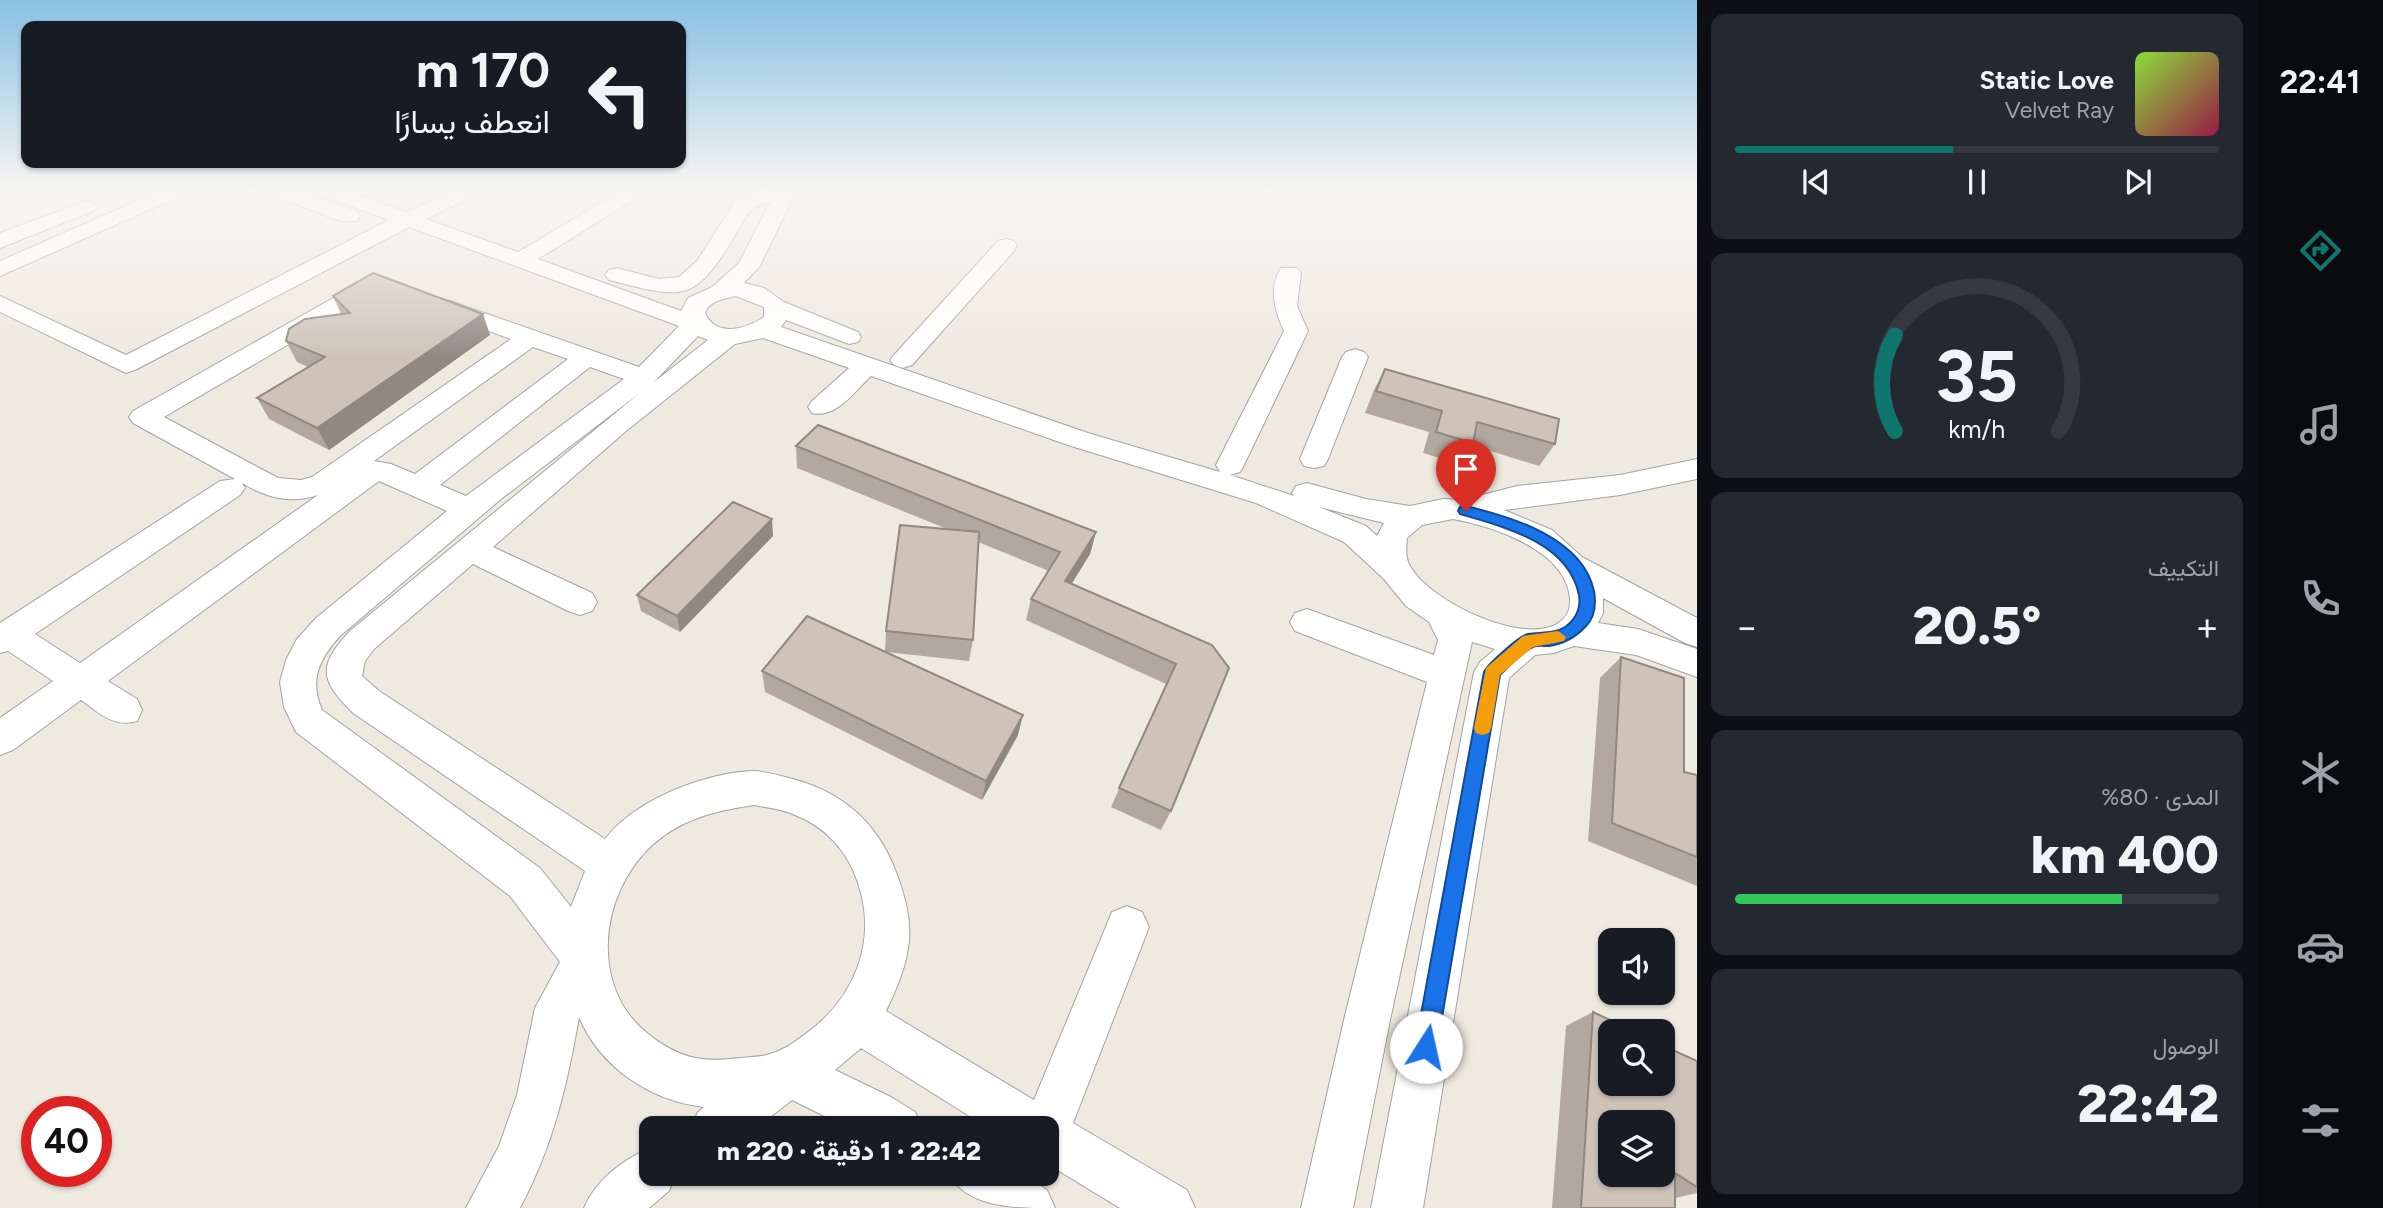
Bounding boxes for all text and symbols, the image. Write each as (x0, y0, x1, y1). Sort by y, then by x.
text: 170 m (416, 40, 550, 99)
icon: left (574, 49, 665, 140)
text: 22:41 (2280, 63, 2360, 101)
text: Static Love (1980, 64, 2114, 96)
text: Velvet Ray (2005, 96, 2114, 124)
text: انعطف يسارًا (394, 103, 550, 141)
icon: previous (1797, 163, 1835, 201)
icon: pause (1958, 163, 1996, 201)
icon: next (2119, 163, 2157, 201)
icon: directions (2296, 226, 2345, 275)
text: 35 (1936, 333, 2018, 420)
icon: music (2296, 400, 2345, 449)
text: km/h (1948, 414, 2006, 444)
pin (1436, 439, 1496, 511)
icon: arrive (1447, 450, 1485, 488)
text: التكييف (2148, 554, 2219, 582)
icon: phone (2296, 574, 2345, 623)
text: 20.5° (1913, 595, 2041, 657)
text: − (1735, 604, 1759, 650)
text: + (2195, 604, 2219, 650)
icon: climate (2296, 748, 2345, 797)
text: المدى · 80% (2101, 783, 2219, 811)
text: 400 km (2031, 824, 2219, 886)
icon: car (2296, 922, 2345, 971)
map controls (1598, 928, 1675, 1187)
button: sound (1598, 928, 1675, 1005)
position arrow (1389, 1010, 1463, 1084)
button: search (1598, 1019, 1675, 1096)
text: الوصول (2153, 1032, 2219, 1060)
text: 22:42 (2077, 1073, 2219, 1135)
speed limit sign: 40 (21, 1096, 112, 1187)
icon: filters (2296, 1096, 2345, 1145)
button: layers (1598, 1110, 1675, 1187)
text: 22:42 · 1 دقيقة · 220 m (717, 1135, 981, 1167)

